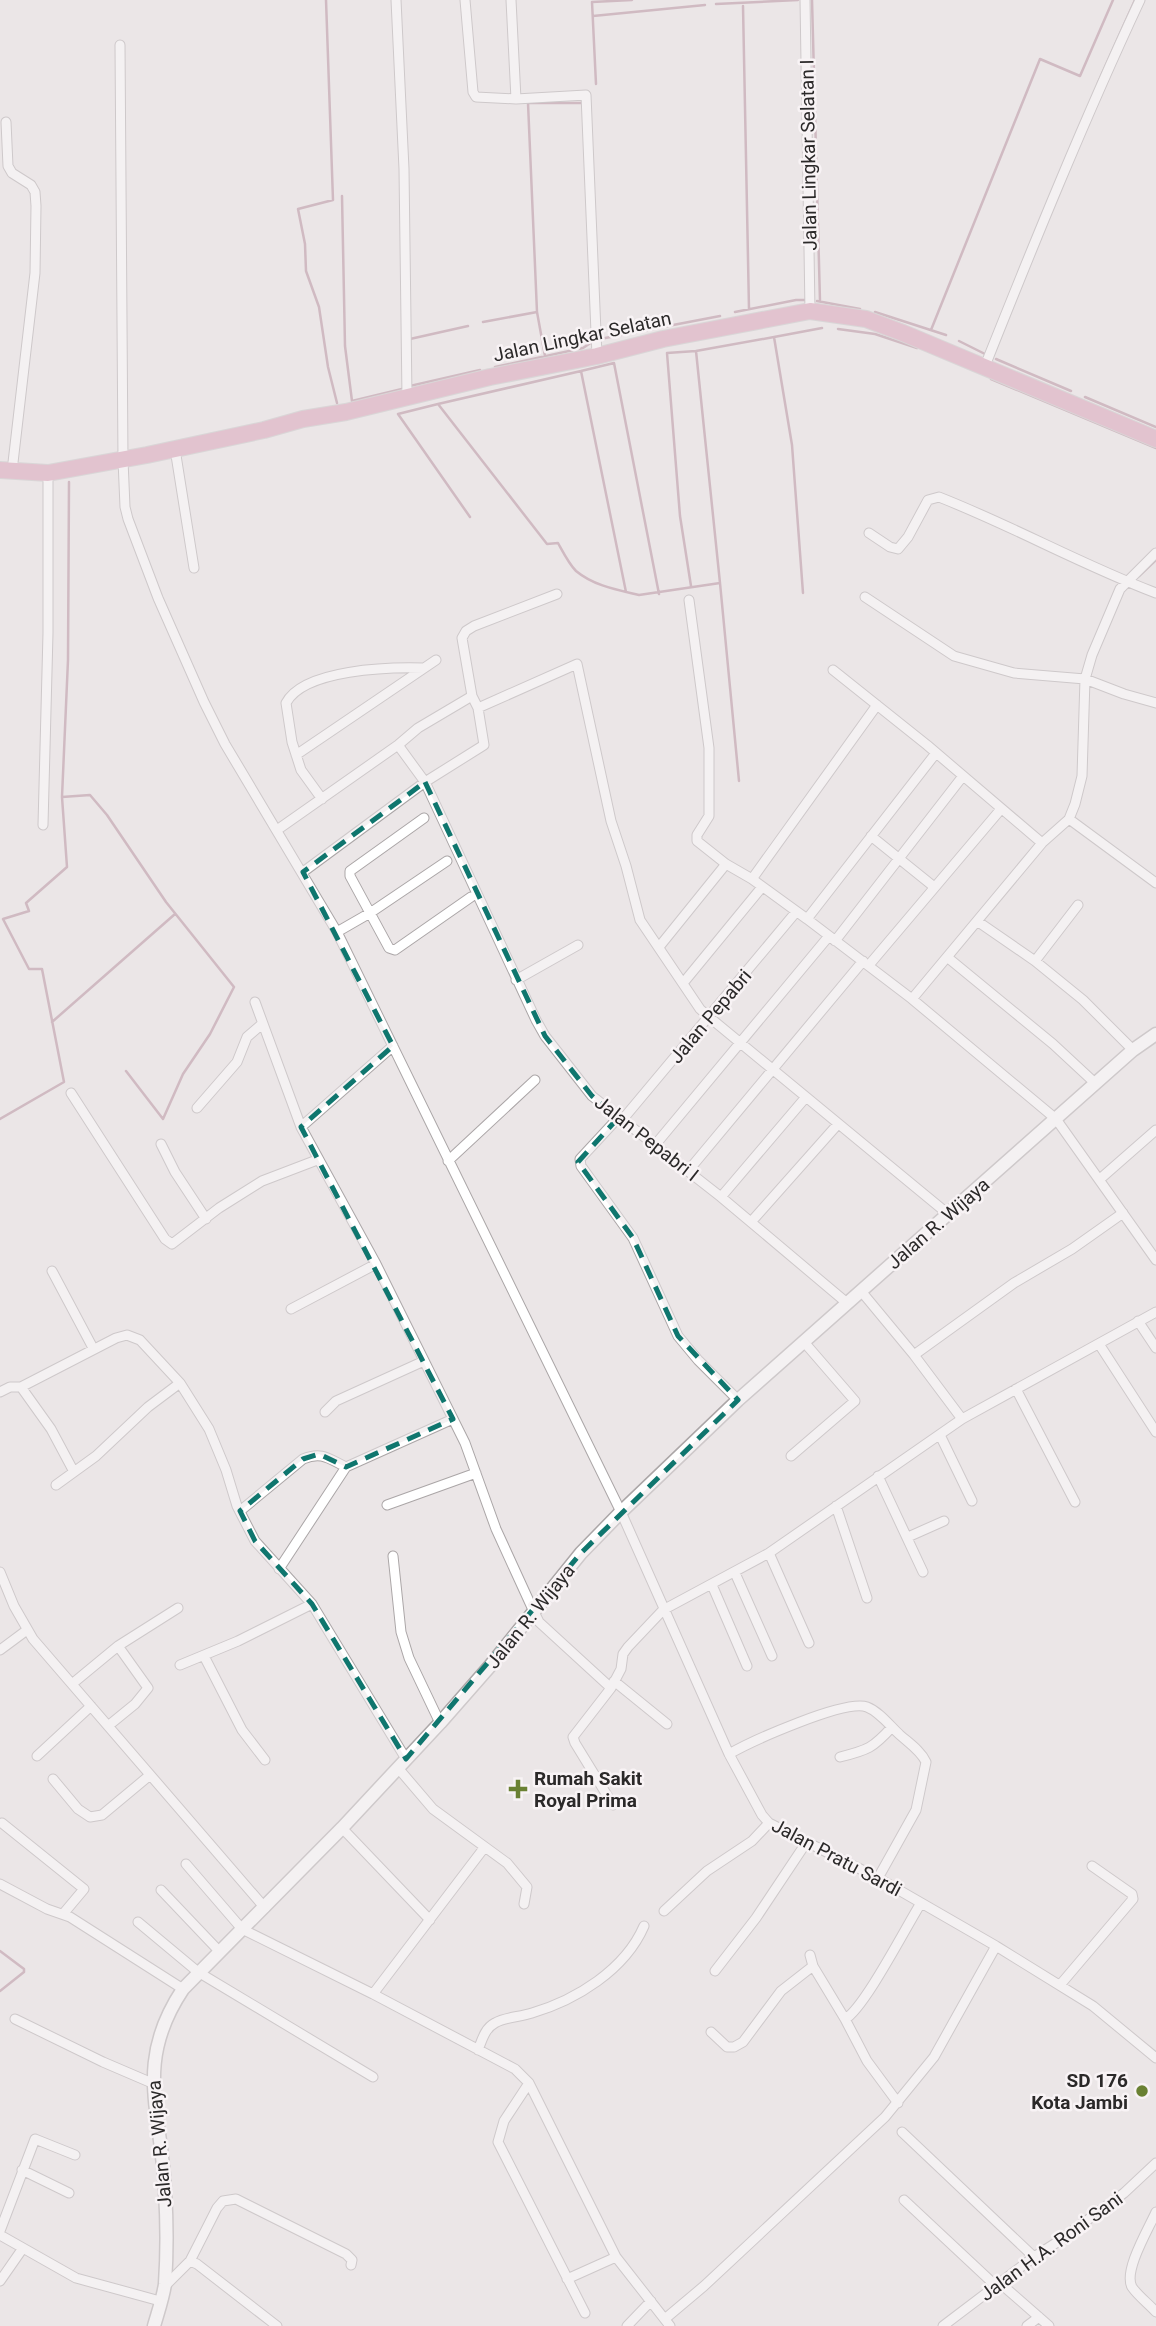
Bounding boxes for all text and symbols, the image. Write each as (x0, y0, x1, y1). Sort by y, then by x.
street label: Jalan Lingkar Selatan I (795, 59, 822, 251)
street label: Jalan Lingkar Selatan (491, 306, 673, 367)
street label: Jalan Pepabri (664, 965, 756, 1068)
street label: Jalan Pepabri I (590, 1091, 703, 1186)
street label: Jalan R. Wijaya (883, 1173, 994, 1274)
street label: Jalan R. Wijaya (481, 1559, 580, 1673)
place label: Rumah Sakit Royal Prima (534, 1767, 643, 1812)
marker: Rumah Sakit Royal Prima (508, 1779, 528, 1799)
street label: Jalan Pratu Sardi (768, 1813, 906, 1901)
place label: SD 176 Kota Jambi (1031, 2069, 1128, 2114)
street label: Jalan R. Wijaya (142, 2079, 177, 2209)
marker: SD 176 Kota Jambi (1134, 2083, 1150, 2099)
street label: Jalan H.A. Roni Sani (975, 2187, 1127, 2306)

